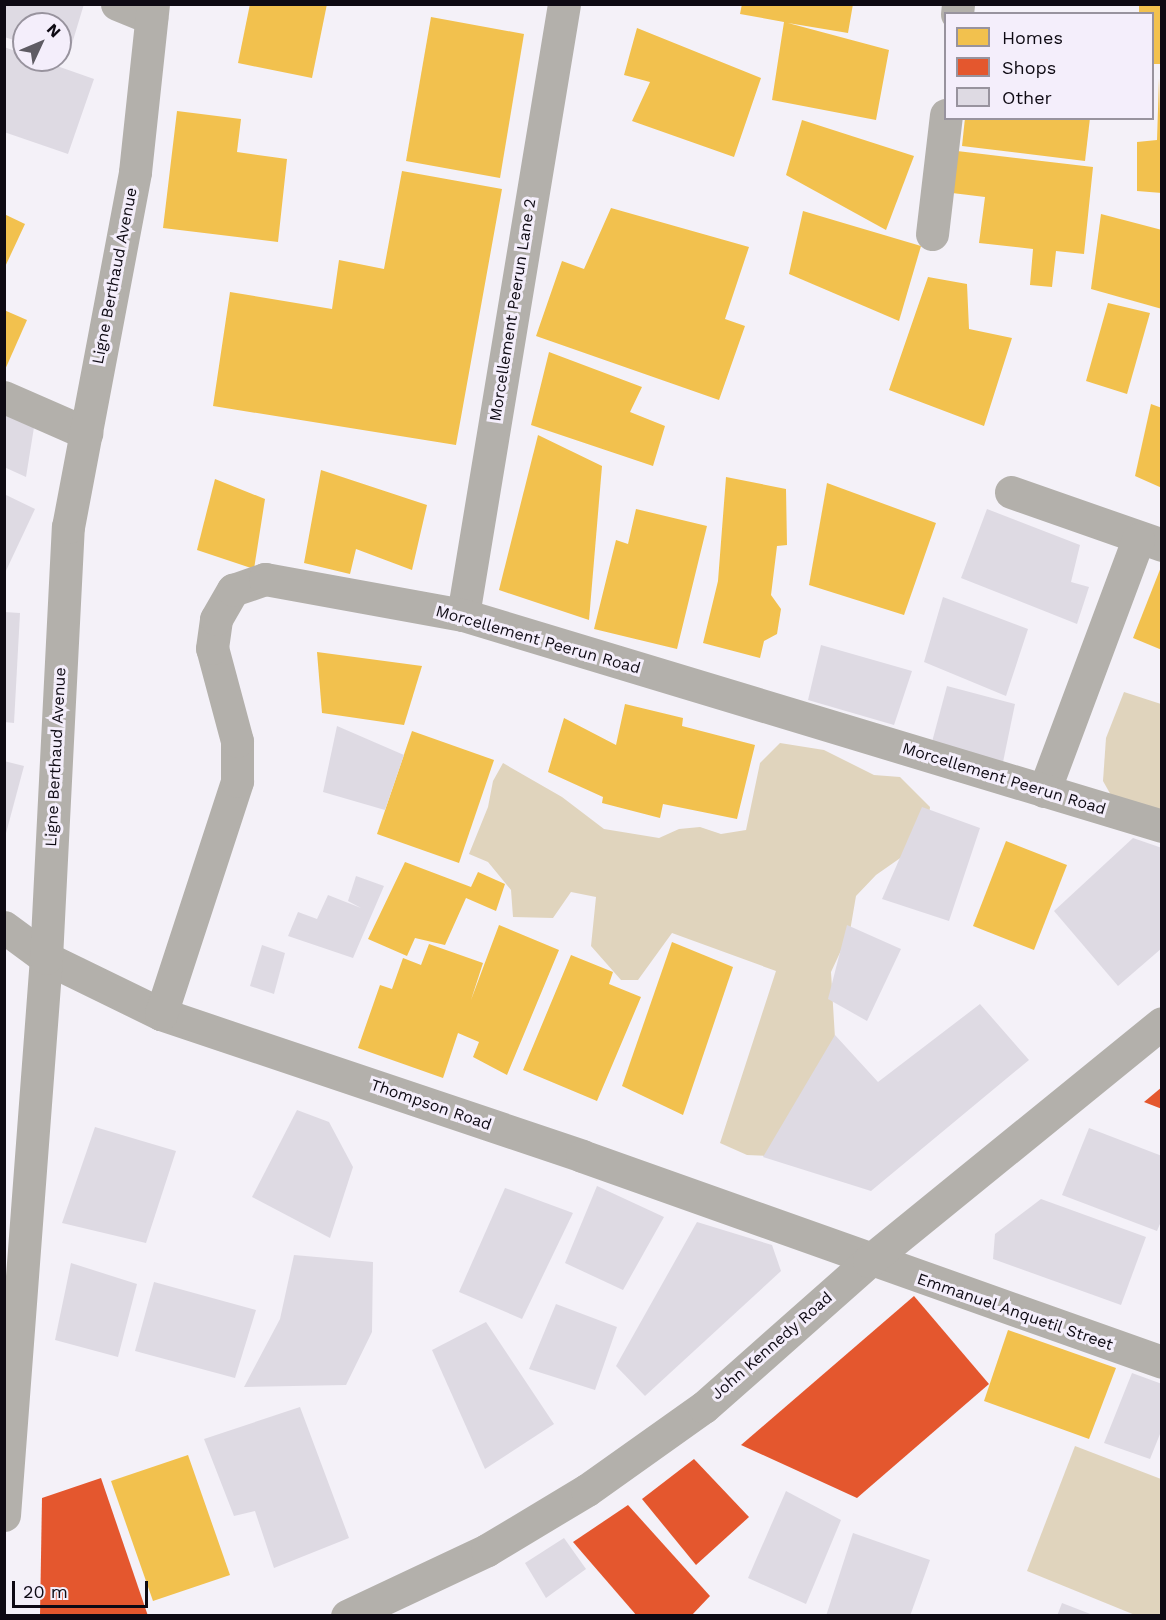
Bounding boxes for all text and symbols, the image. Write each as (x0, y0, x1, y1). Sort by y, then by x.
north arrow (12, 12, 72, 72)
legend (944, 12, 1154, 120)
text: N (43, 20, 65, 41)
text: Homes (1002, 27, 1063, 48)
text: Shops (1002, 57, 1056, 78)
text: Other (1002, 87, 1052, 108)
street label: Ligne Berthaud Avenue (88, 186, 142, 366)
street label: Morcellement Peerun Lane 2 (486, 197, 540, 423)
street label: Morcellement Peerun Road (433, 602, 643, 678)
street label: Ligne Berthaud Avenue (42, 666, 70, 848)
street label: Morcellement Peerun Road (900, 739, 1108, 819)
street label: Thompson Road (368, 1075, 494, 1135)
street label: Emmanuel Anquetil Street (914, 1269, 1116, 1355)
street label: John Kennedy Road (707, 1288, 837, 1404)
scale bar (15, 1569, 152, 1607)
text: 20 m (23, 1581, 68, 1602)

